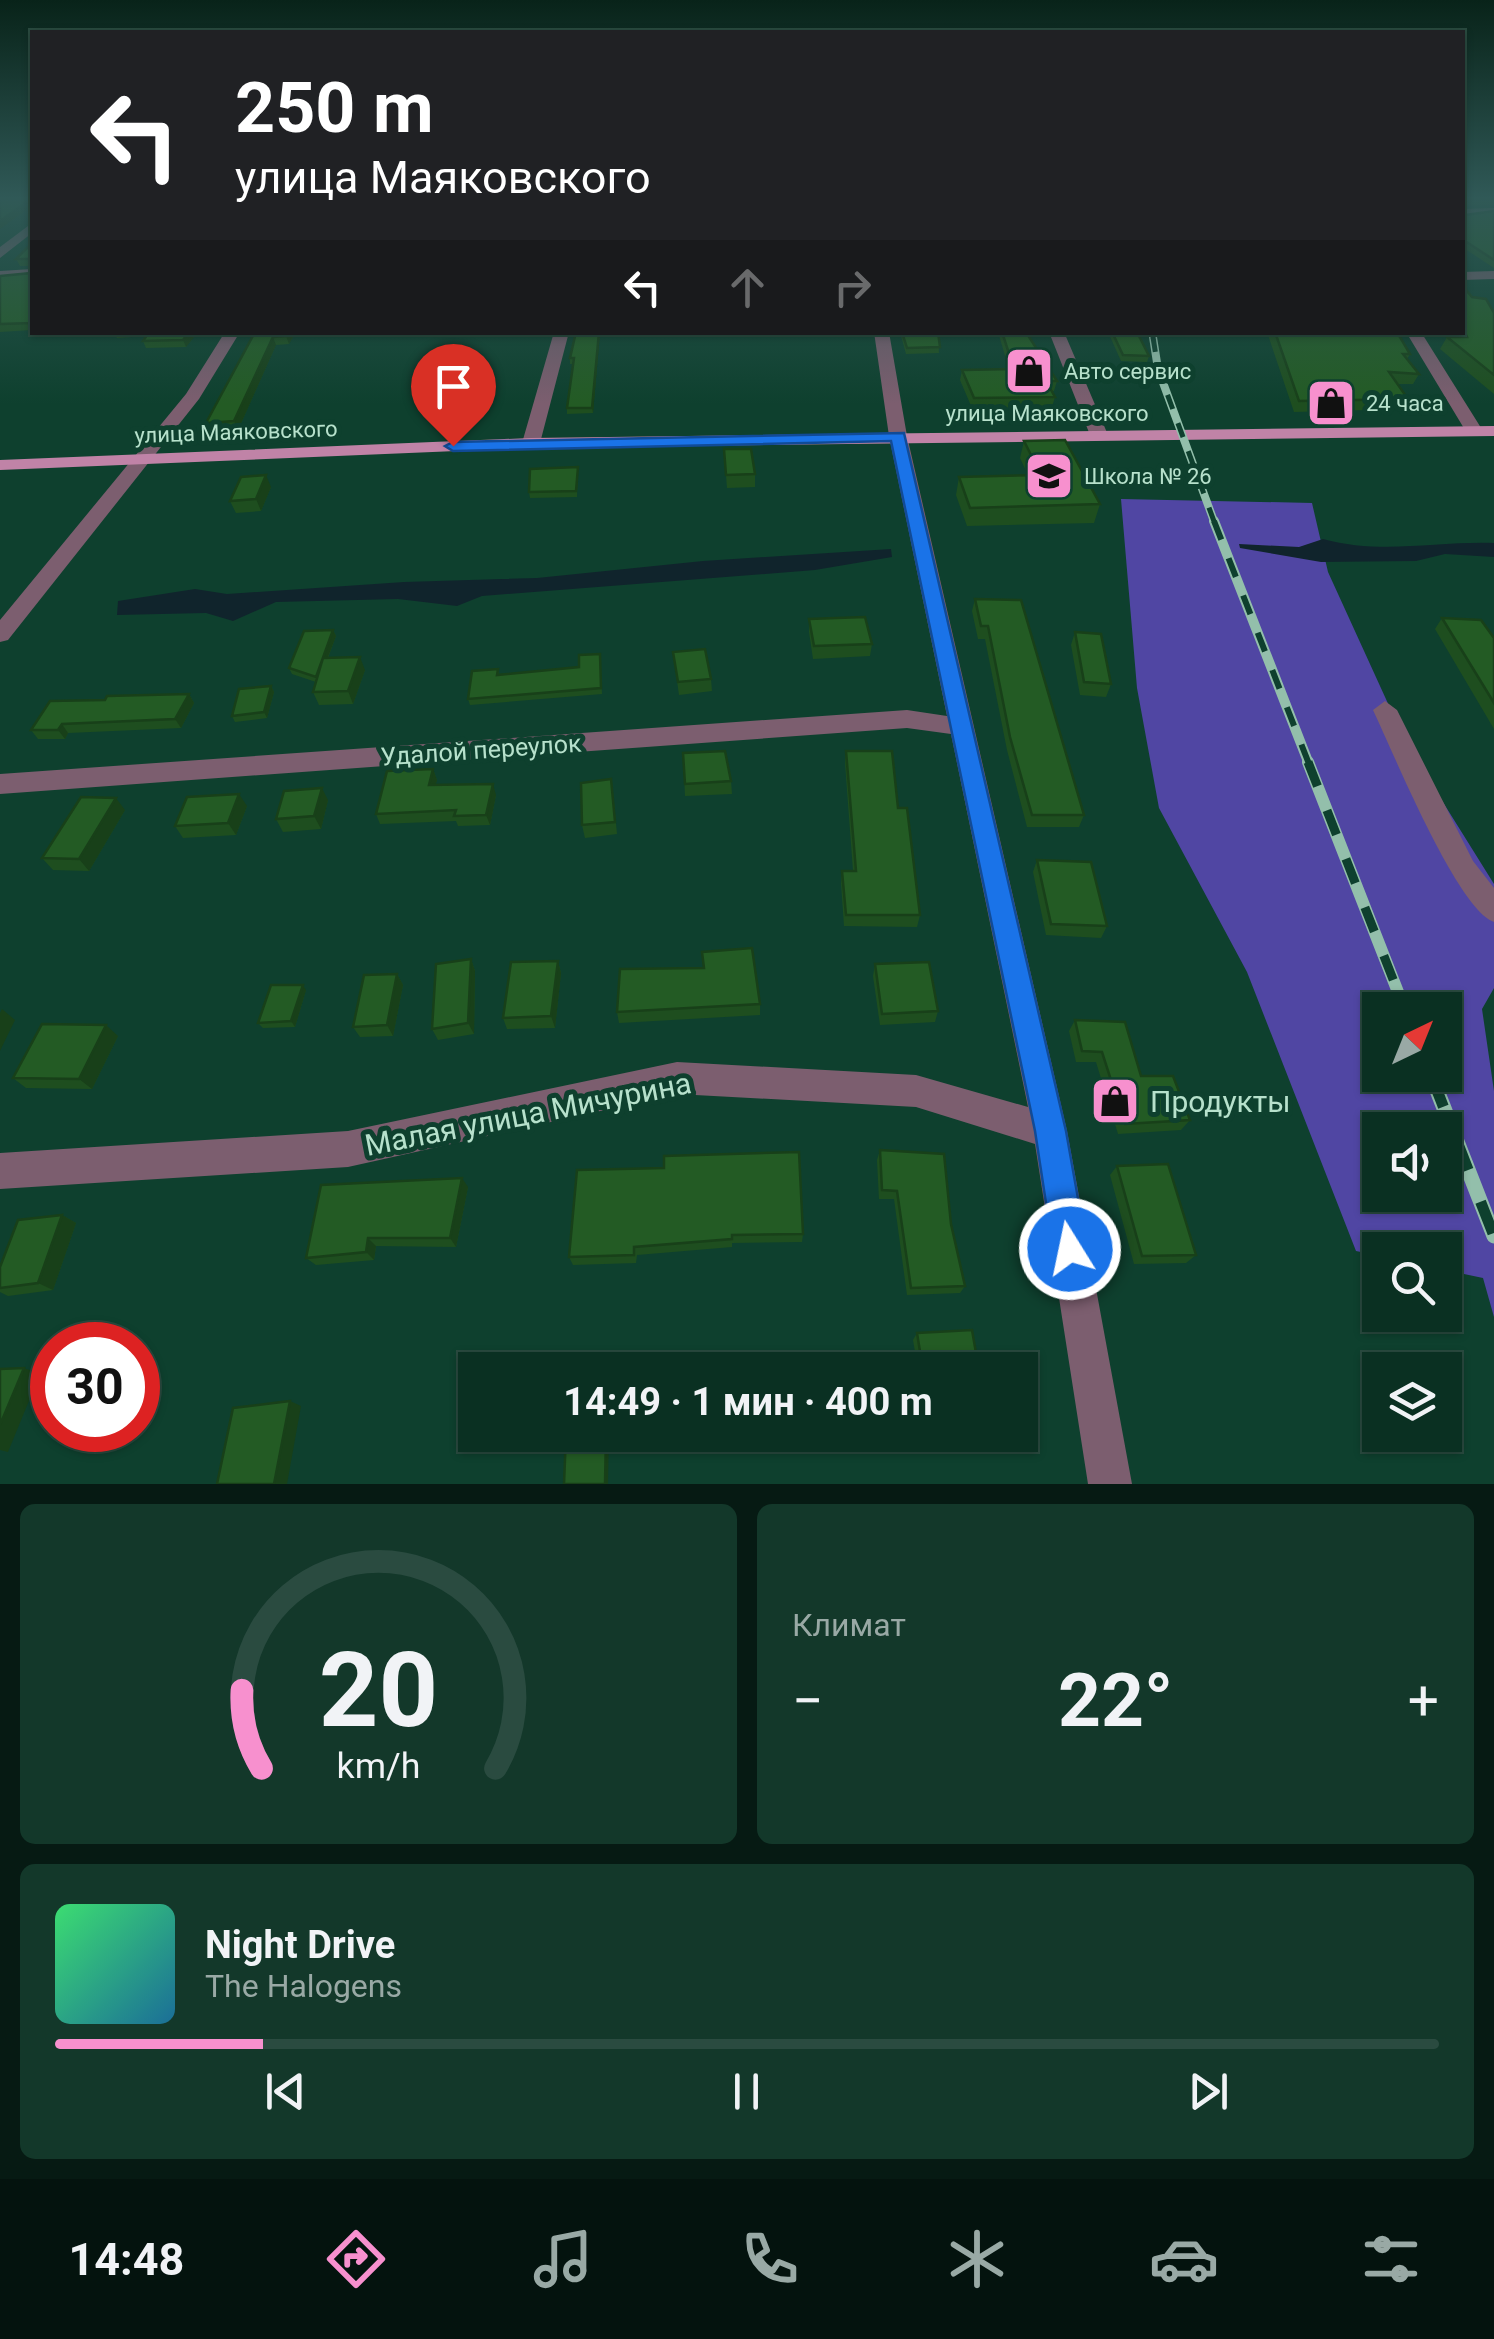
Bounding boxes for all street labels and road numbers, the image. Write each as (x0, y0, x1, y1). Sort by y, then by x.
street label: улица Маяковского (945, 401, 1149, 426)
street label: улица Маяковского (134, 416, 338, 448)
street label: Удалой переулок (380, 728, 583, 771)
street label: Малая улица Мичурина (362, 1065, 694, 1163)

